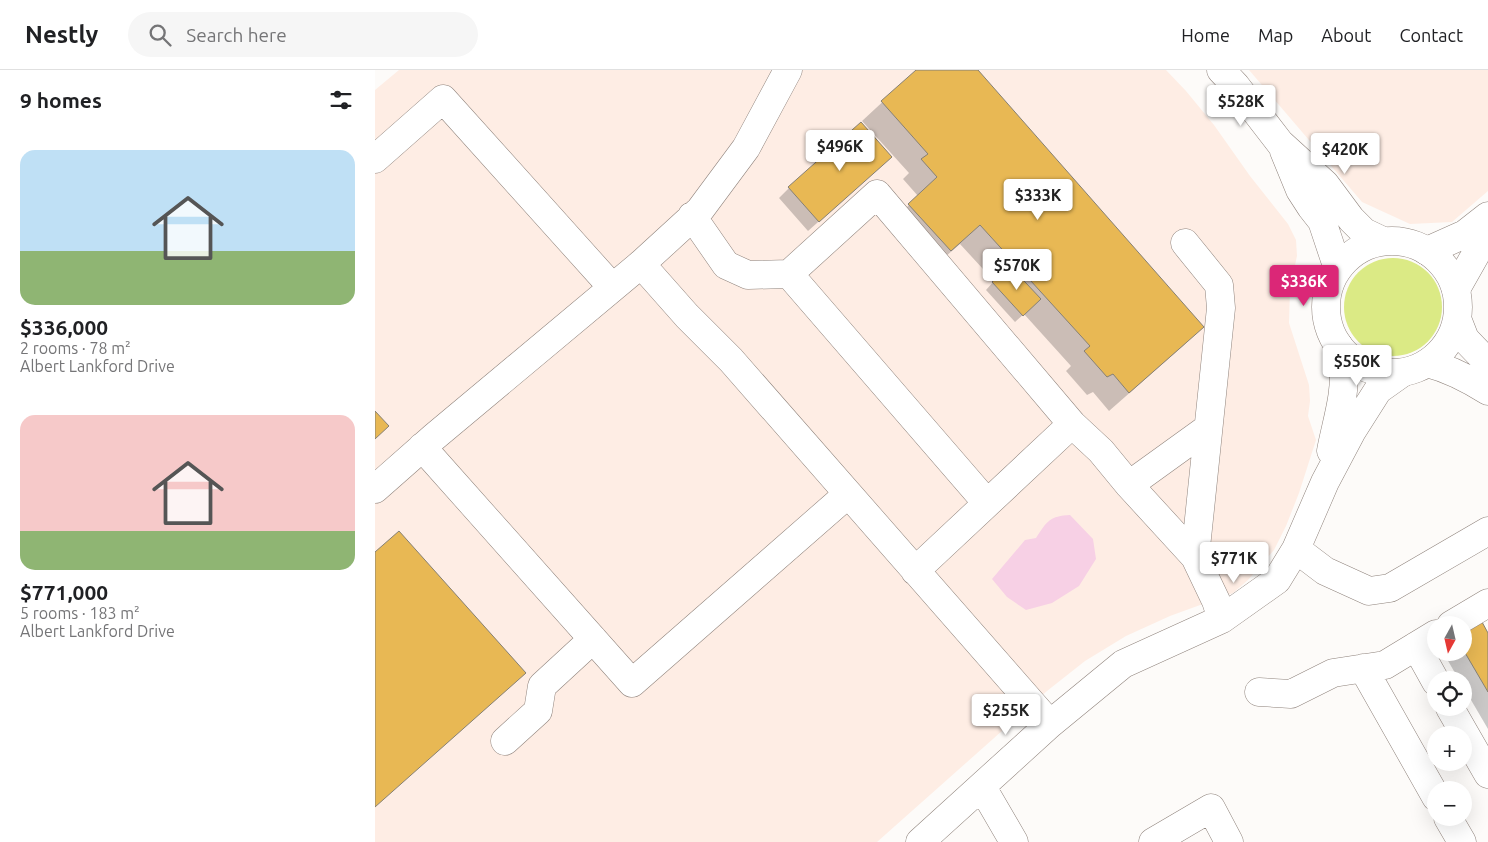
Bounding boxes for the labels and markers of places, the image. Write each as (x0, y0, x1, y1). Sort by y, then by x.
pin: $528K (1206, 85, 1276, 127)
pin: $496K (805, 129, 875, 172)
pin: $420K (1310, 132, 1380, 175)
pin: $333K (1003, 178, 1073, 221)
pin: $570K (982, 248, 1052, 291)
pin: $336K (1269, 264, 1339, 307)
pin: $550K (1322, 344, 1392, 387)
pin: $771K (1199, 542, 1269, 584)
pin: $255K (971, 694, 1041, 736)

